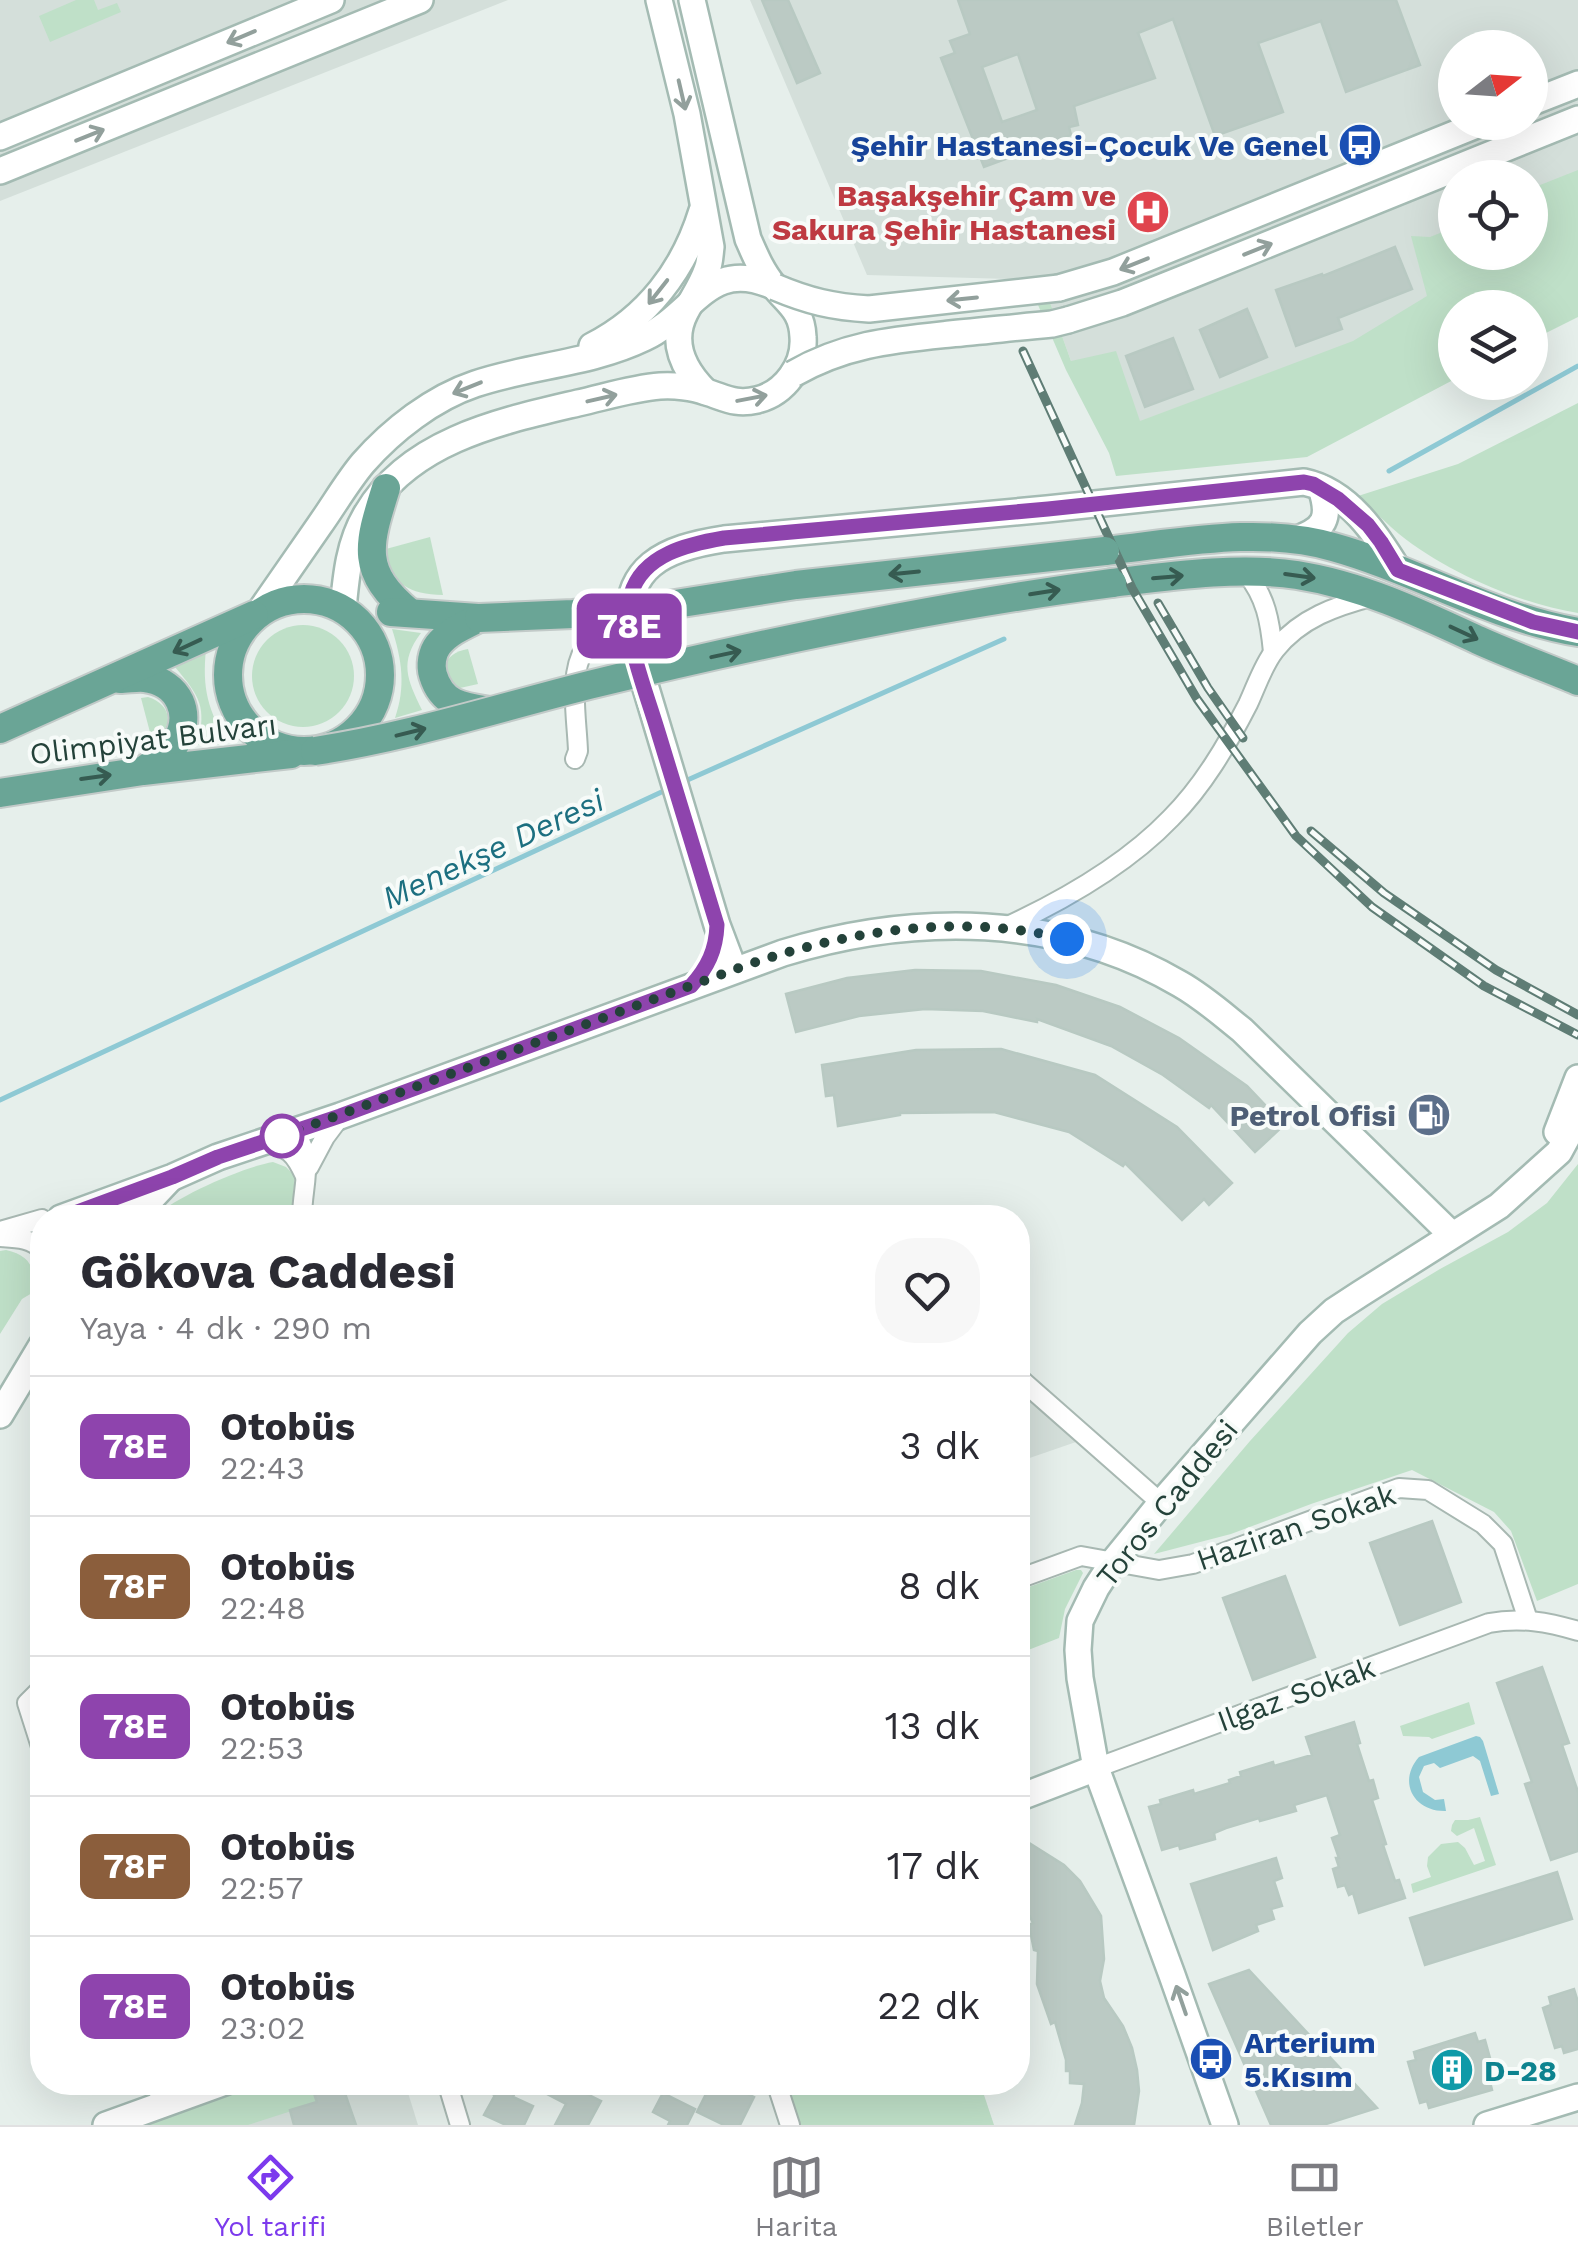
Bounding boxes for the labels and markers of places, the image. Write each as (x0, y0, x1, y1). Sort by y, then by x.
bus stop icon: Şehir Hastanesi-Çocuk Ve Genel (1337, 122, 1383, 168)
place label: Şehir Hastanesi-Çocuk Ve Genel (851, 128, 1328, 163)
place label: Başakşehir Çam ve Sakura Şehir Hastanesi (772, 178, 1116, 247)
hospital icon: Başakşehir Çam ve Sakura Şehir Hastanesi (1125, 189, 1171, 235)
fuel station icon: Petrol Ofisi (1406, 1092, 1452, 1138)
place label: Petrol Ofisi (1229, 1098, 1396, 1133)
unlabelled marker (261, 1115, 303, 1157)
place label: Arterium 5.Kısım (1244, 2025, 1376, 2094)
bus stop icon: Arterium 5.Kısım (1188, 2036, 1234, 2082)
building icon: D-28 (1429, 2047, 1475, 2093)
place label: D-28 (1484, 2053, 1557, 2088)

